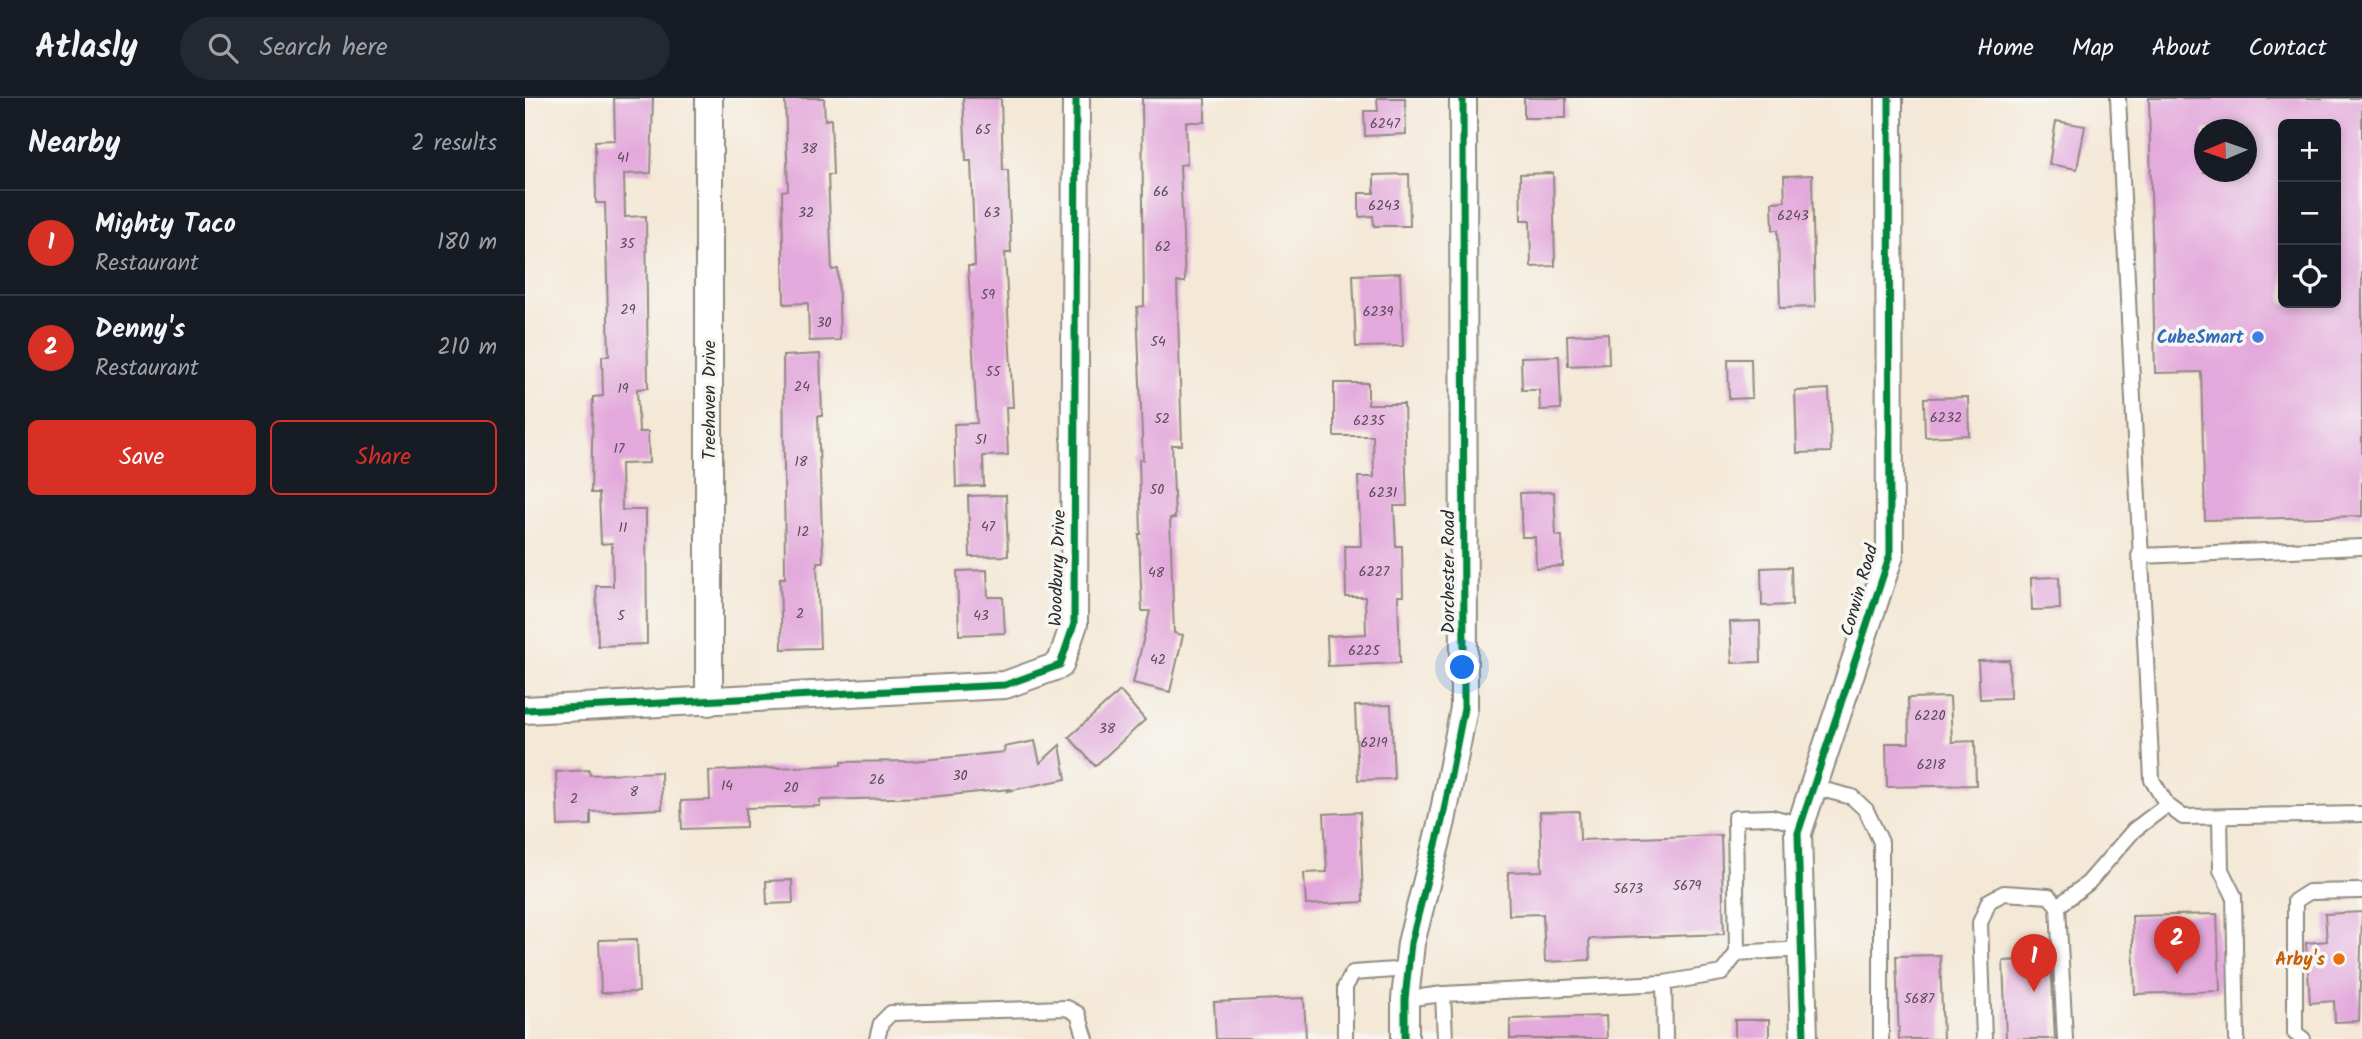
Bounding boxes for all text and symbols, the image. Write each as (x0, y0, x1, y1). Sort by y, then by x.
search box (180, 17, 670, 80)
text: Atlasly (35, 22, 138, 75)
text: Search here (260, 27, 388, 69)
icon: search (204, 29, 242, 67)
text: Home (1977, 29, 2034, 68)
text: Map (2072, 29, 2114, 68)
text: About (2152, 29, 2210, 68)
text: Contact (2248, 29, 2327, 68)
house number: 6247 (1370, 113, 1401, 135)
house number: 65 (975, 119, 992, 141)
north arrow (2194, 119, 2257, 182)
map controls (2278, 119, 2341, 308)
button: + (2278, 119, 2341, 182)
text: Nearby (28, 120, 120, 168)
text: 2 results (411, 126, 497, 162)
house number: 38 (801, 138, 818, 160)
house number: 41 (617, 147, 629, 169)
house number: 66 (1153, 181, 1169, 203)
button: − (2278, 182, 2341, 245)
house number: 6243 (1368, 195, 1400, 217)
house number: 32 (798, 202, 814, 224)
house number: 63 (984, 202, 1000, 224)
text: Mighty Taco (95, 204, 236, 246)
house number: 6243 (1777, 205, 1809, 227)
text: 1 (48, 225, 54, 261)
text: 180 m (437, 225, 497, 261)
house number: 35 (619, 233, 636, 255)
house number: 62 (1155, 236, 1171, 258)
button: locate (2278, 245, 2341, 308)
text: Restaurant (95, 246, 199, 282)
house number: 59 (981, 284, 995, 306)
house number: 29 (621, 299, 636, 321)
house number: 6239 (1363, 301, 1394, 323)
text: Denny's (95, 309, 185, 351)
house number: 30 (817, 312, 832, 334)
place label: CubeSmart (2157, 324, 2245, 353)
marker: CubeSmart (2250, 329, 2266, 345)
text: 2 (44, 330, 58, 366)
text: 210 m (437, 330, 497, 366)
house number: 54 (1150, 331, 1166, 353)
street label: Treehaven Drive (696, 340, 725, 460)
text: Restaurant (95, 351, 199, 387)
house number: 55 (985, 361, 1002, 383)
house number: 24 (794, 376, 810, 398)
house number: 19 (617, 378, 629, 400)
house number: 6232 (1930, 407, 1962, 429)
house number: 52 (1154, 408, 1170, 430)
house number: 6235 (1353, 410, 1386, 432)
button: Save (28, 420, 256, 495)
button: Share (270, 420, 497, 495)
house number: 51 (975, 429, 987, 451)
house number: 17 (614, 438, 625, 460)
house number: 18 (795, 451, 808, 473)
house number: 50 (1150, 479, 1164, 501)
house number: 6231 (1369, 482, 1397, 504)
street label: Woodbury Drive (1042, 509, 1075, 627)
street label: Dorchester Road (1435, 509, 1464, 634)
house number: 47 (981, 516, 996, 538)
house number: 11 (619, 517, 627, 539)
house number: 12 (797, 521, 809, 543)
street label: Corwin Road (1834, 540, 1888, 640)
house number: 6227 (1359, 561, 1390, 583)
house number: 48 (1148, 562, 1165, 584)
house number: 2 (796, 603, 804, 625)
house number: 5 (617, 605, 626, 627)
house number: 43 (973, 605, 989, 627)
house number: 6225 (1348, 640, 1381, 662)
house number: 42 (1150, 649, 1166, 671)
your location (1445, 650, 1479, 684)
house number: 6220 (1914, 705, 1946, 727)
house number: 38 (1099, 718, 1116, 740)
house number: 6219 (1360, 732, 1388, 754)
house number: 6218 (1917, 754, 1946, 776)
house number: 30 (953, 765, 968, 787)
house number: 26 (869, 769, 885, 791)
house number: 14 (721, 775, 733, 797)
house number: 20 (783, 777, 799, 799)
house number: 8 (630, 781, 639, 803)
house number: 2 (570, 788, 578, 810)
house number: 5679 (1673, 875, 1701, 897)
house number: 5673 (1613, 878, 1643, 900)
pin: 2 (2154, 916, 2200, 974)
pin: 1 (2011, 934, 2057, 992)
place label: Arby's (2275, 946, 2326, 975)
marker: Arby's (2331, 951, 2347, 967)
house number: 5687 (1904, 988, 1935, 1010)

